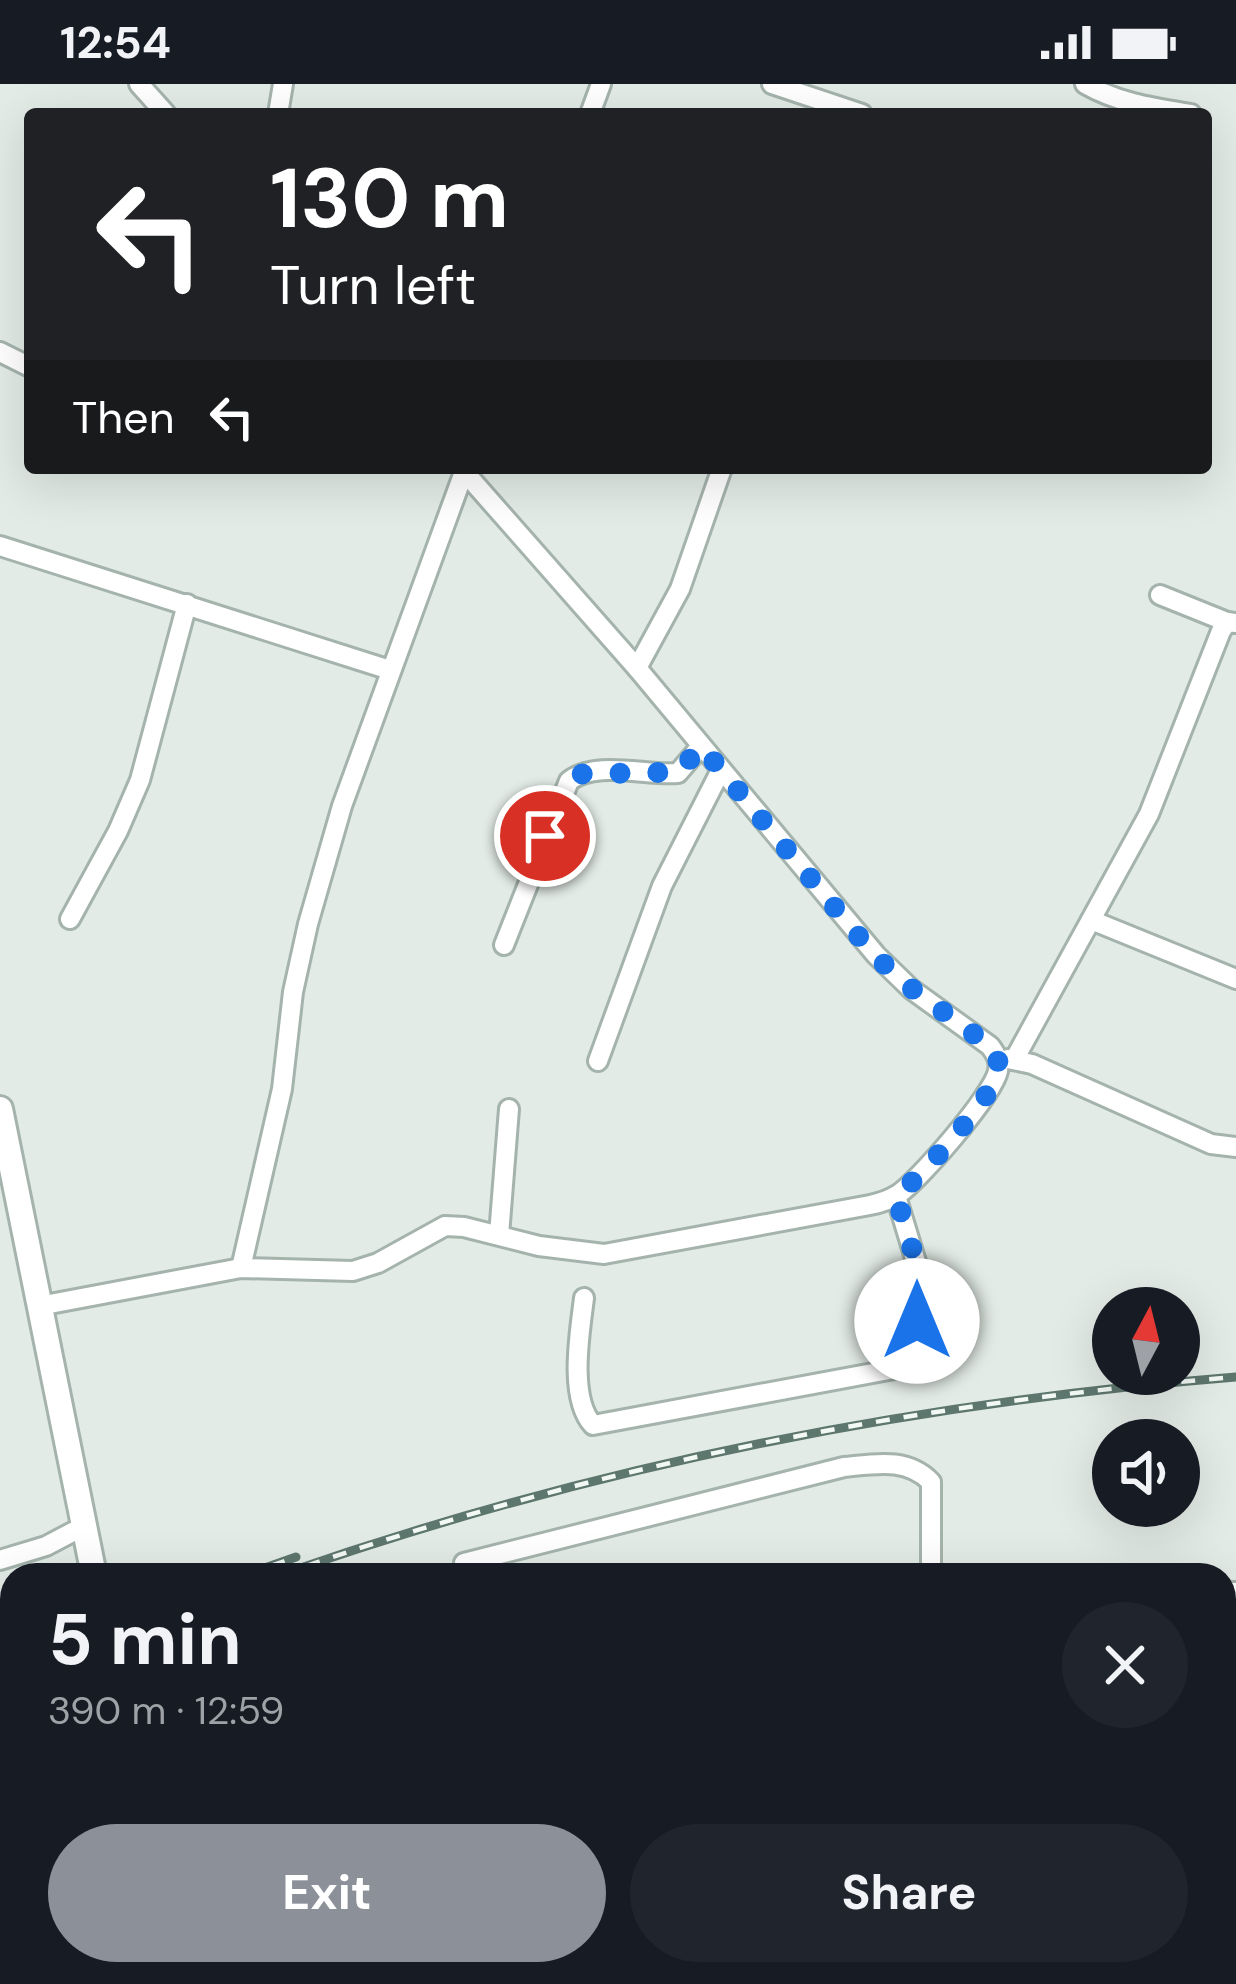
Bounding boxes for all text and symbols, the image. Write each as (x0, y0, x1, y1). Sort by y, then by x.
text: 12:54 (60, 13, 171, 72)
text: 130 m (270, 144, 509, 253)
icon: left (72, 156, 228, 312)
text: Turn left (270, 250, 476, 321)
icon: left (199, 384, 265, 450)
text: Then (72, 388, 175, 447)
pin (494, 785, 596, 887)
icon: arrive (512, 803, 578, 869)
position arrow (854, 1258, 980, 1384)
north arrow (1092, 1287, 1200, 1395)
map controls (1092, 1287, 1200, 1527)
button: sound (1092, 1419, 1200, 1527)
text: 5 min (48, 1593, 242, 1686)
button: close (1062, 1602, 1188, 1728)
text: 390 m · 12:59 (48, 1685, 284, 1736)
button: Exit (48, 1824, 606, 1962)
button: Share (630, 1824, 1188, 1962)

